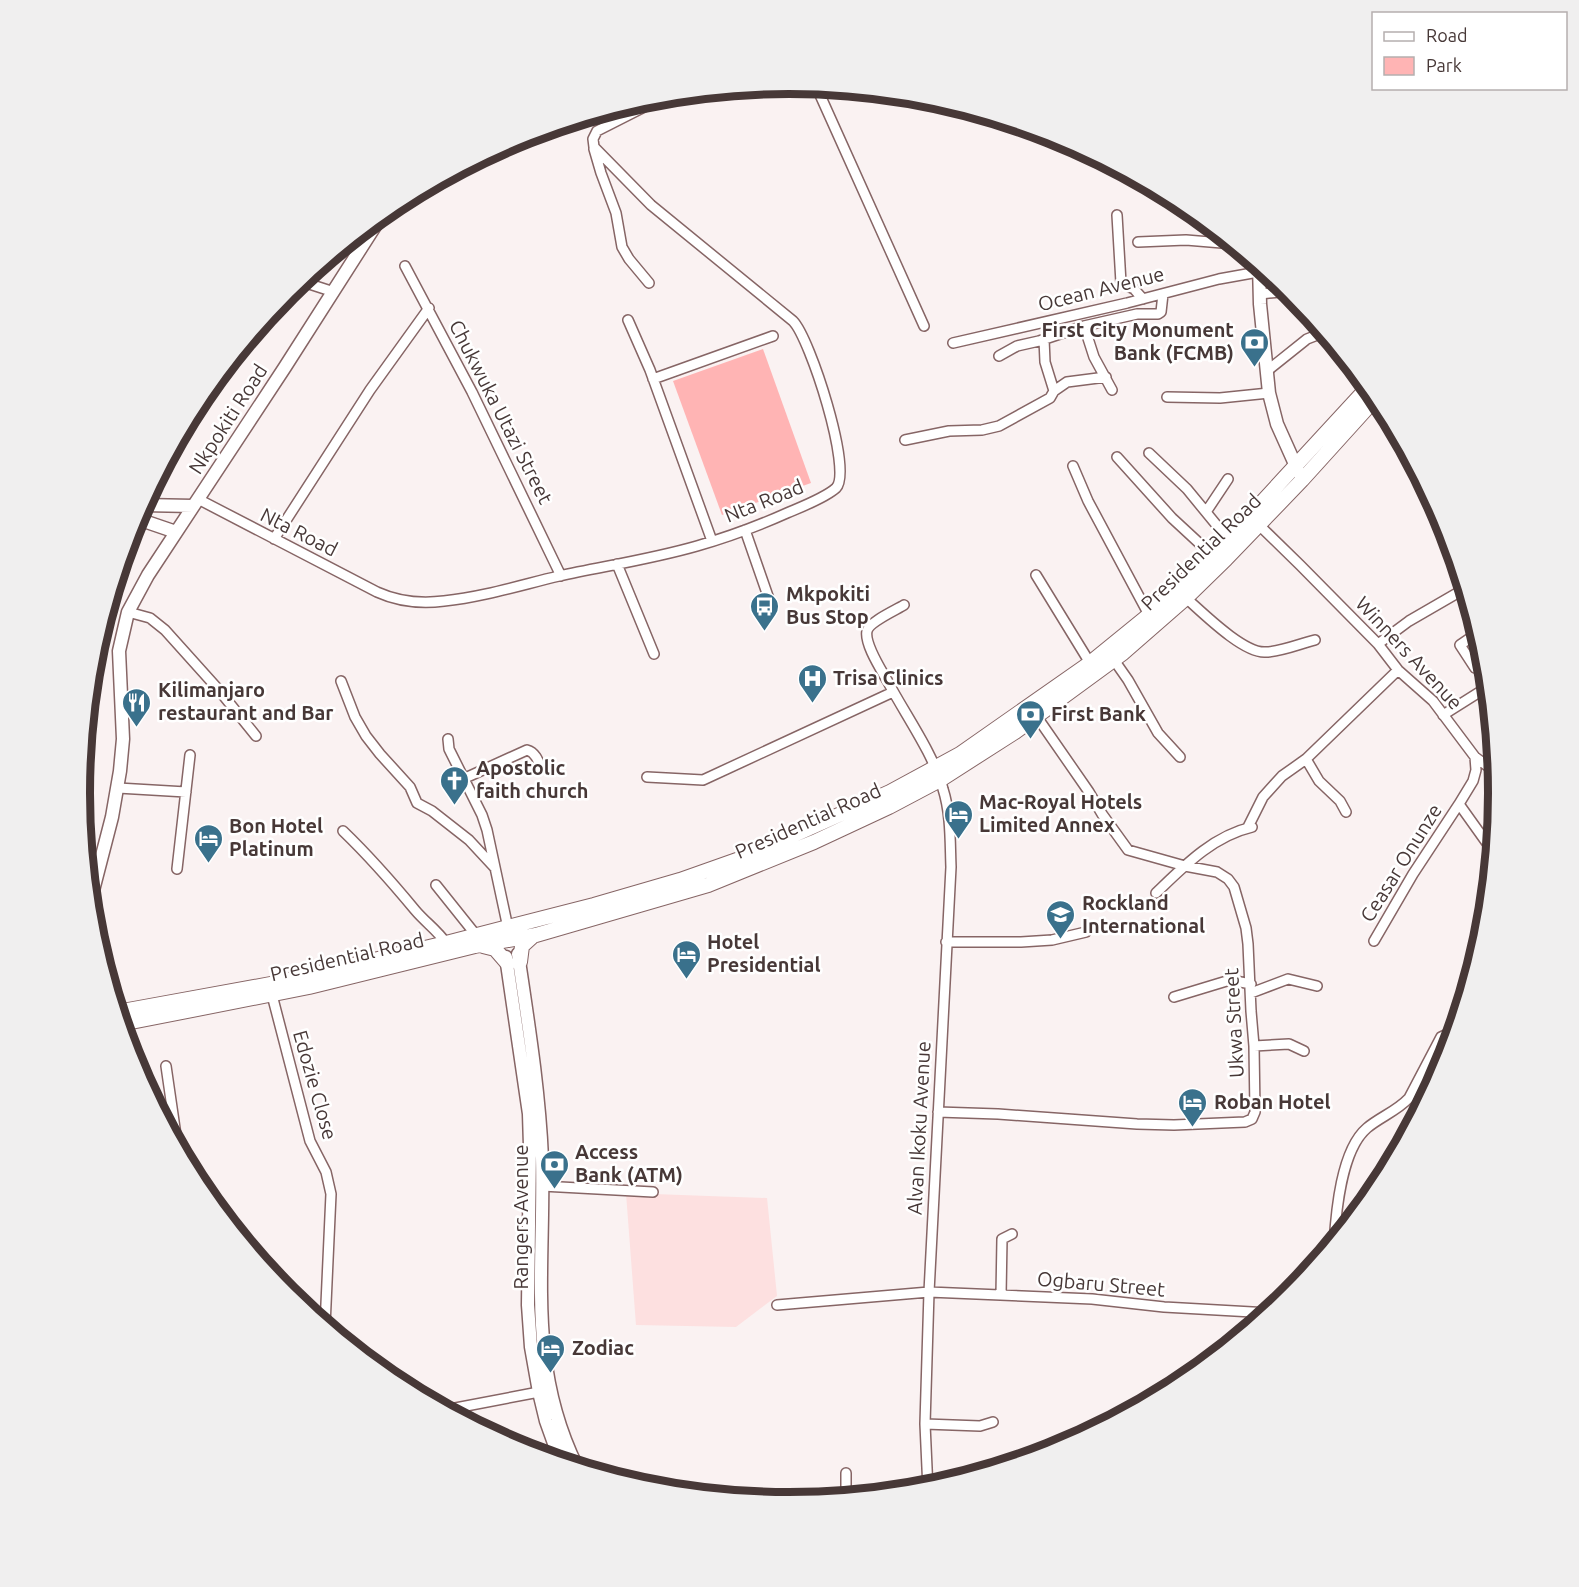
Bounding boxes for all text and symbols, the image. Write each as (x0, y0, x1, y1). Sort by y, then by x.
legend (1372, 12, 1567, 90)
text: Road (1426, 25, 1468, 45)
text: Park (1426, 55, 1462, 75)
street label: Ocean Avenue (1035, 262, 1166, 315)
street label: Chukwuka Utazi Street (445, 316, 558, 508)
place label: First City Monument Bank (FCMB) (1041, 318, 1234, 364)
bank icon: First City Monument Bank (FCMB) (1239, 326, 1271, 368)
street label: Nkpokiti Road (184, 360, 272, 478)
street label: Nta Road (721, 474, 807, 527)
street label: Presidential Road (1136, 489, 1265, 615)
street label: Nta Road (257, 502, 341, 561)
place label: Mkpokiti Bus Stop (786, 582, 870, 628)
bus stop icon: Mkpokiti Bus Stop (749, 590, 781, 632)
street label: Winners Avenue (1351, 591, 1468, 714)
hospital icon: Trisa Clinics (796, 662, 828, 704)
place label: Trisa Clinics (833, 666, 944, 689)
place label: Kilimanjaro restaurant and Bar (158, 678, 334, 724)
restaurant icon: Kilimanjaro restaurant and Bar (121, 686, 153, 728)
bank icon: First Bank (1014, 698, 1046, 740)
place label: First Bank (1051, 702, 1146, 725)
place label: Apostolic faith church (476, 756, 588, 802)
church icon: Apostolic faith church (439, 764, 471, 806)
street label: Presidential Road (731, 778, 884, 863)
place label: Mac-Royal Hotels Limited Annex (979, 790, 1142, 836)
hotel icon: Mac-Royal Hotels Limited Annex (942, 798, 974, 840)
street label: Ceasar Onunze (1355, 800, 1446, 926)
place label: Bon Hotel Platinum (229, 814, 323, 860)
hotel icon: Bon Hotel Platinum (192, 822, 224, 864)
place label: Rockland International (1082, 891, 1205, 937)
school or university icon: Rockland International (1045, 898, 1077, 940)
street label: Presidential Road (268, 928, 426, 985)
place label: Hotel Presidential (707, 930, 821, 976)
hotel icon: Hotel Presidential (670, 938, 702, 980)
street label: Ukwa Street (1219, 967, 1248, 1079)
street label: Edozie Close (289, 1027, 342, 1142)
street label: Alvan Ikoku Avenue (902, 1040, 935, 1216)
hotel icon: Roban Hotel (1177, 1086, 1209, 1128)
place label: Roban Hotel (1214, 1090, 1330, 1113)
place label: Access Bank (ATM) (575, 1140, 683, 1186)
street label: Rangers Avenue (509, 1145, 532, 1289)
bank icon: Access Bank (ATM) (538, 1148, 570, 1190)
street label: Ogbaru Street (1036, 1266, 1166, 1301)
hotel icon: Zodiac (535, 1332, 567, 1374)
place label: Zodiac (572, 1336, 634, 1359)

